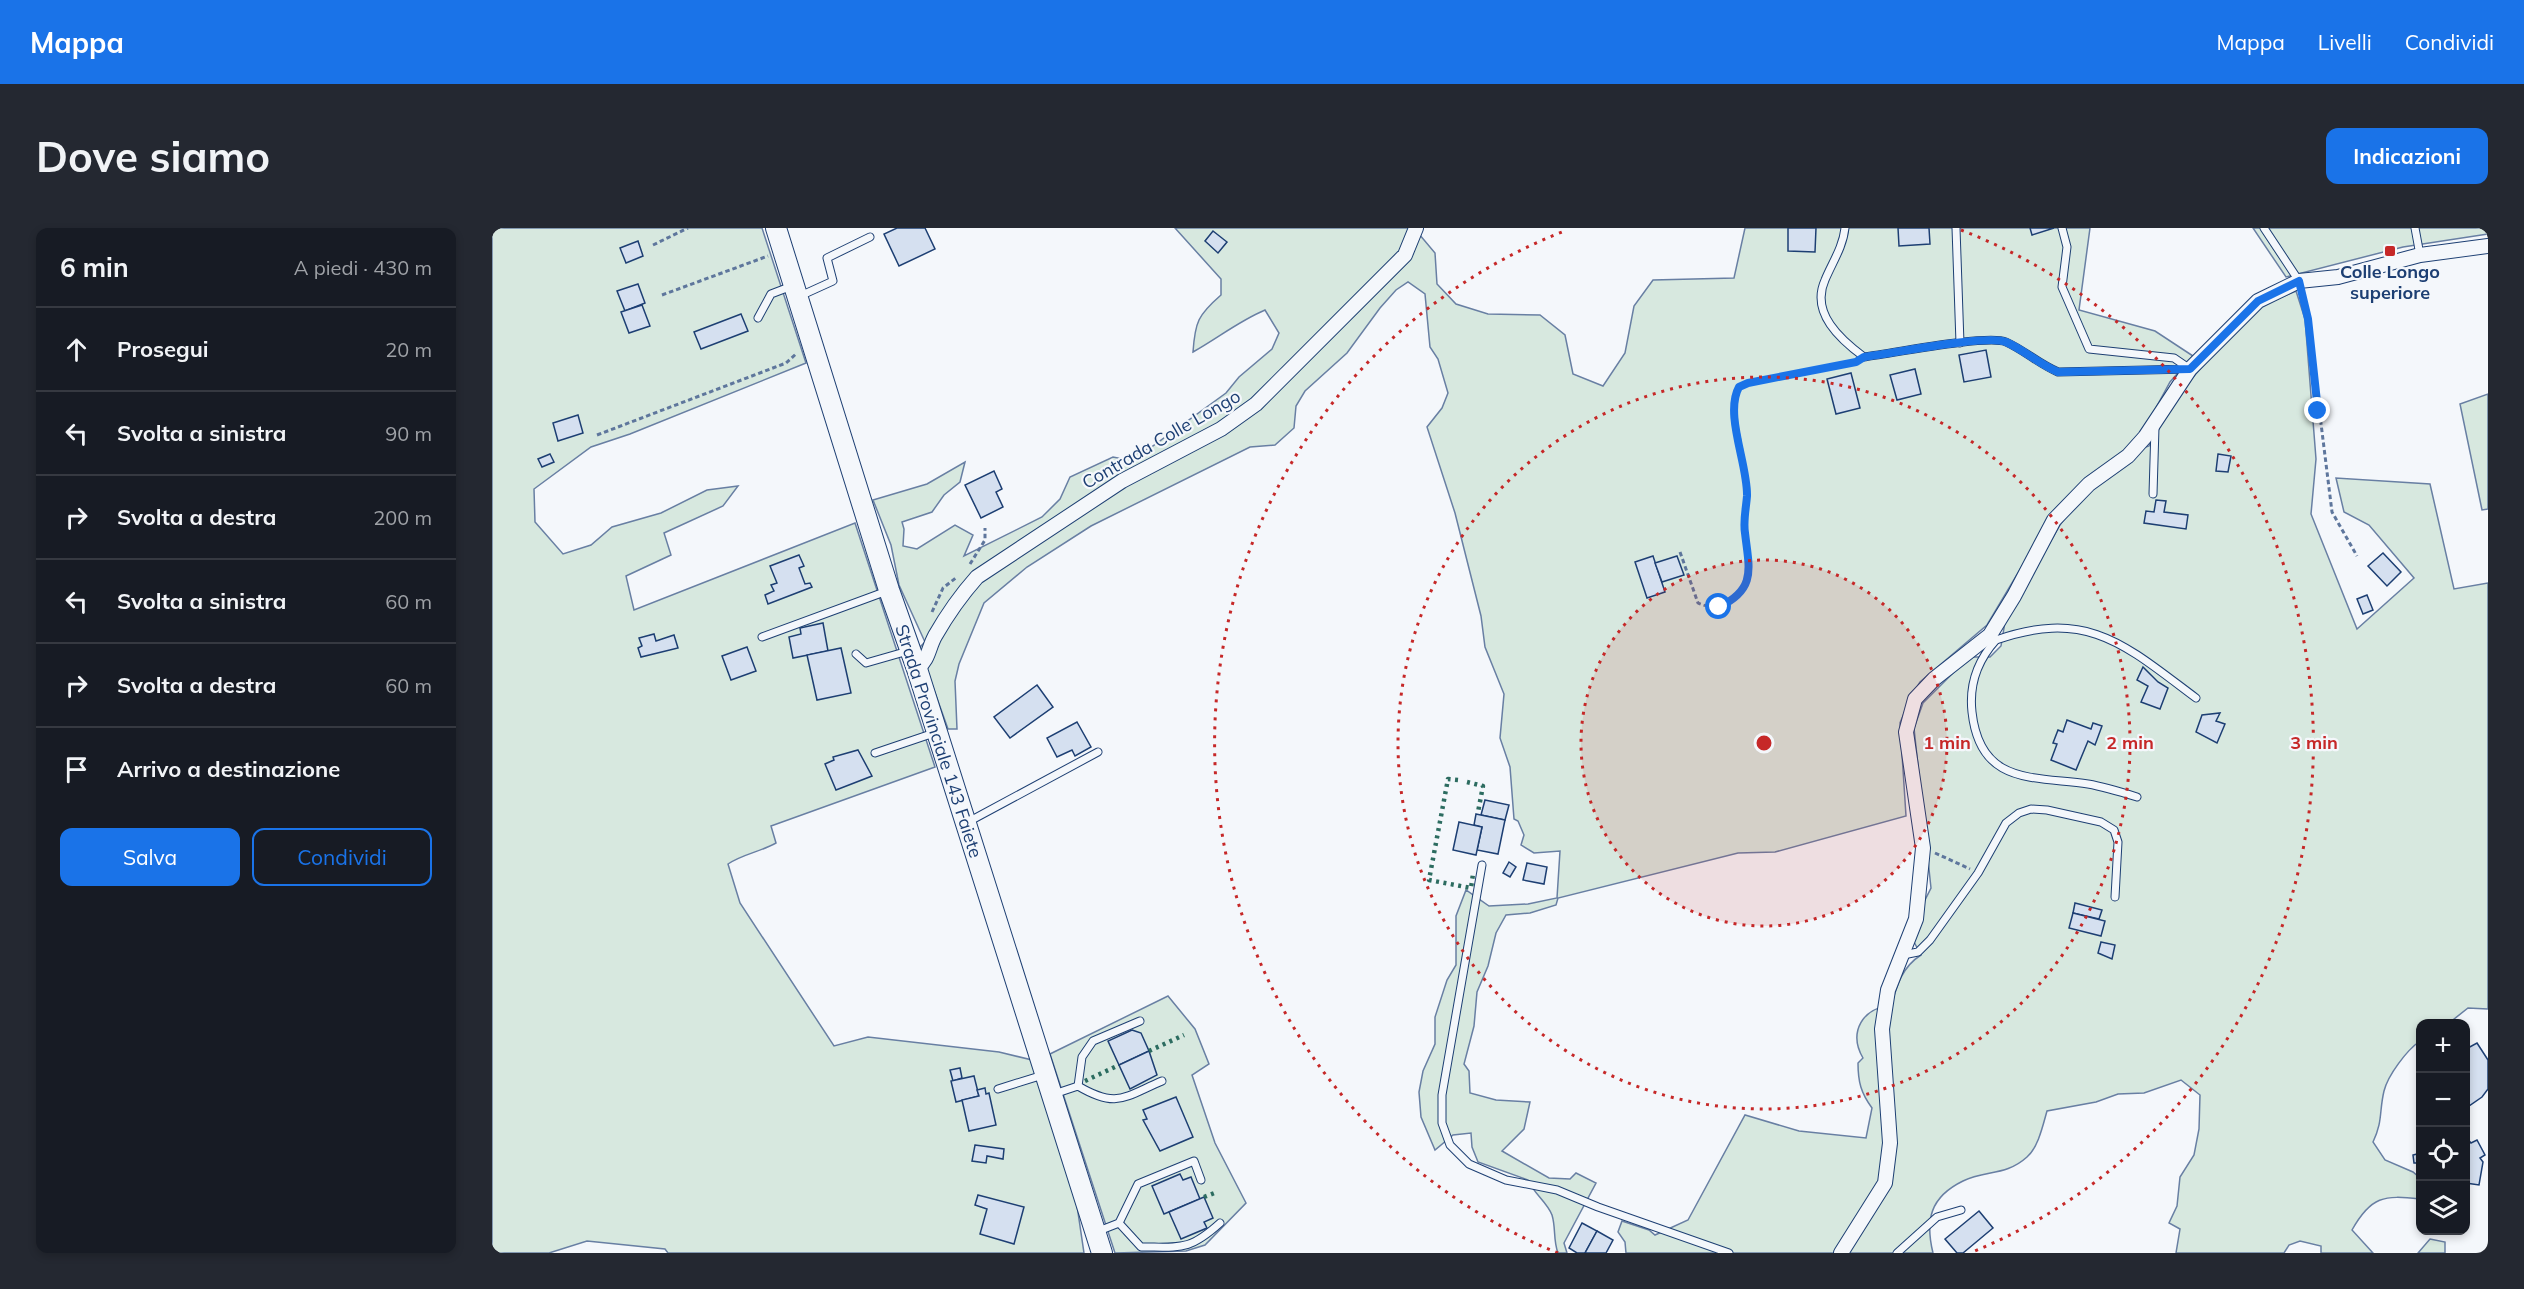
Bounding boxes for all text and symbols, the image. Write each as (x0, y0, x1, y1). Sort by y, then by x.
text: Mappa (30, 25, 124, 60)
text: Mappa (2216, 29, 2285, 55)
text: Livelli (2318, 29, 2372, 55)
text: Condividi (2405, 29, 2494, 55)
button: Indicazioni (2326, 128, 2488, 184)
text: Dove siamo (36, 130, 270, 183)
marker: Colle Longo superiore (2383, 244, 2397, 258)
text: 6 min (60, 251, 129, 284)
text: A piedi · 430 m (294, 255, 432, 280)
place label: Colle Longo superiore (2340, 260, 2440, 304)
icon: ahead (60, 333, 93, 366)
text: Prosegui (117, 335, 209, 363)
text: 20 m (385, 337, 432, 362)
street label: Contrada Colle Longo (1078, 384, 1244, 494)
route end (2304, 397, 2330, 423)
icon: left (60, 417, 93, 450)
text: Svolta a sinistra (117, 419, 286, 447)
text: 90 m (385, 421, 432, 446)
icon: right (60, 501, 93, 534)
text: Svolta a destra (117, 503, 276, 531)
text: 200 m (373, 505, 432, 530)
icon: left (60, 585, 93, 618)
text: Svolta a sinistra (117, 587, 286, 615)
text: 60 m (385, 589, 432, 614)
route start (1705, 593, 1731, 619)
street label: Strada Provinciale 143 Faiete (890, 621, 988, 861)
icon: right (60, 669, 93, 702)
text: Svolta a destra (117, 671, 276, 699)
text: 60 m (385, 673, 432, 698)
text: 1 min (1923, 731, 1971, 754)
text: 2 min (2106, 731, 2154, 754)
text: 3 min (2290, 731, 2338, 754)
centre of rings (1754, 733, 1774, 753)
icon: arrive (60, 753, 93, 786)
text: Arrivo a destinazione (117, 755, 340, 783)
button: Salva (60, 828, 240, 886)
button: Condividi (252, 828, 432, 886)
map controls (2416, 1019, 2470, 1235)
button: + (2416, 1019, 2470, 1073)
button: − (2416, 1073, 2470, 1127)
button: locate (2416, 1127, 2470, 1181)
button: layers (2416, 1181, 2470, 1235)

